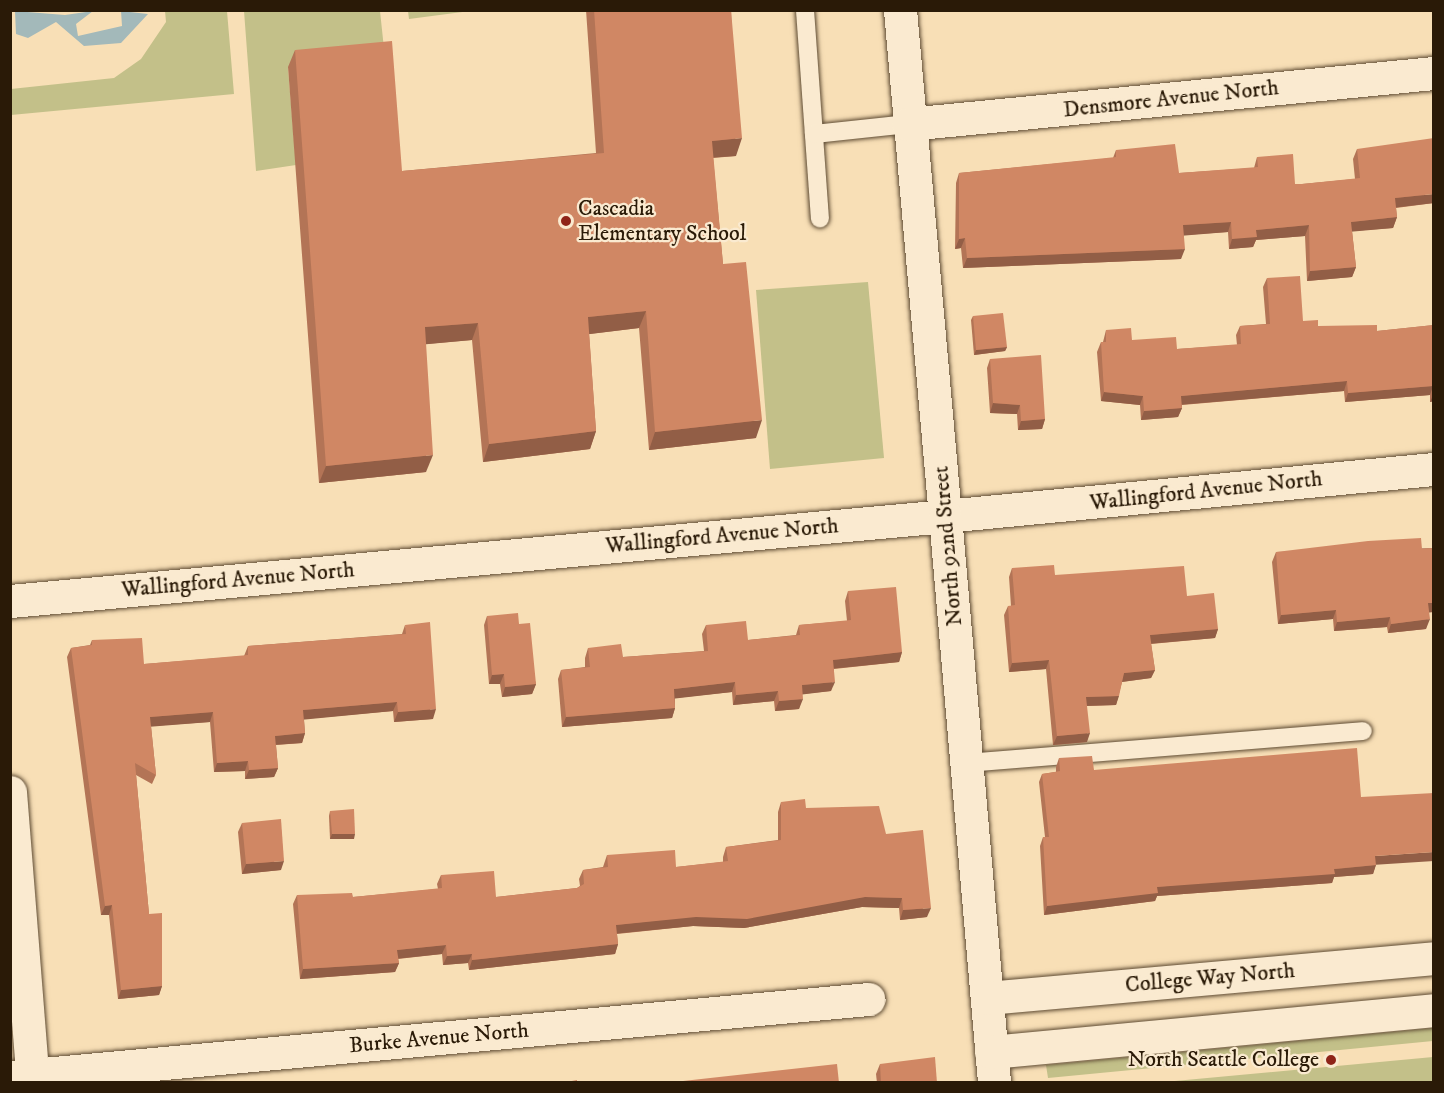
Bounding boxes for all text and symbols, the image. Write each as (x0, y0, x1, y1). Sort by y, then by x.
street label: Densmore Avenue North (1062, 75, 1280, 123)
place label: Cascadia Elementary School (578, 195, 746, 246)
marker: Cascadia Elementary School (559, 214, 573, 228)
street label: North 92nd Street (928, 465, 968, 627)
street label: Wallingford Avenue North (1088, 466, 1324, 516)
street label: Wallingford Avenue North (604, 513, 840, 559)
street label: Wallingford Avenue North (120, 557, 356, 603)
street label: College Way North (1124, 957, 1296, 999)
street label: Burke Avenue North (348, 1017, 530, 1059)
place label: North Seattle College (1128, 1047, 1319, 1073)
marker: North Seattle College (1324, 1053, 1338, 1067)

